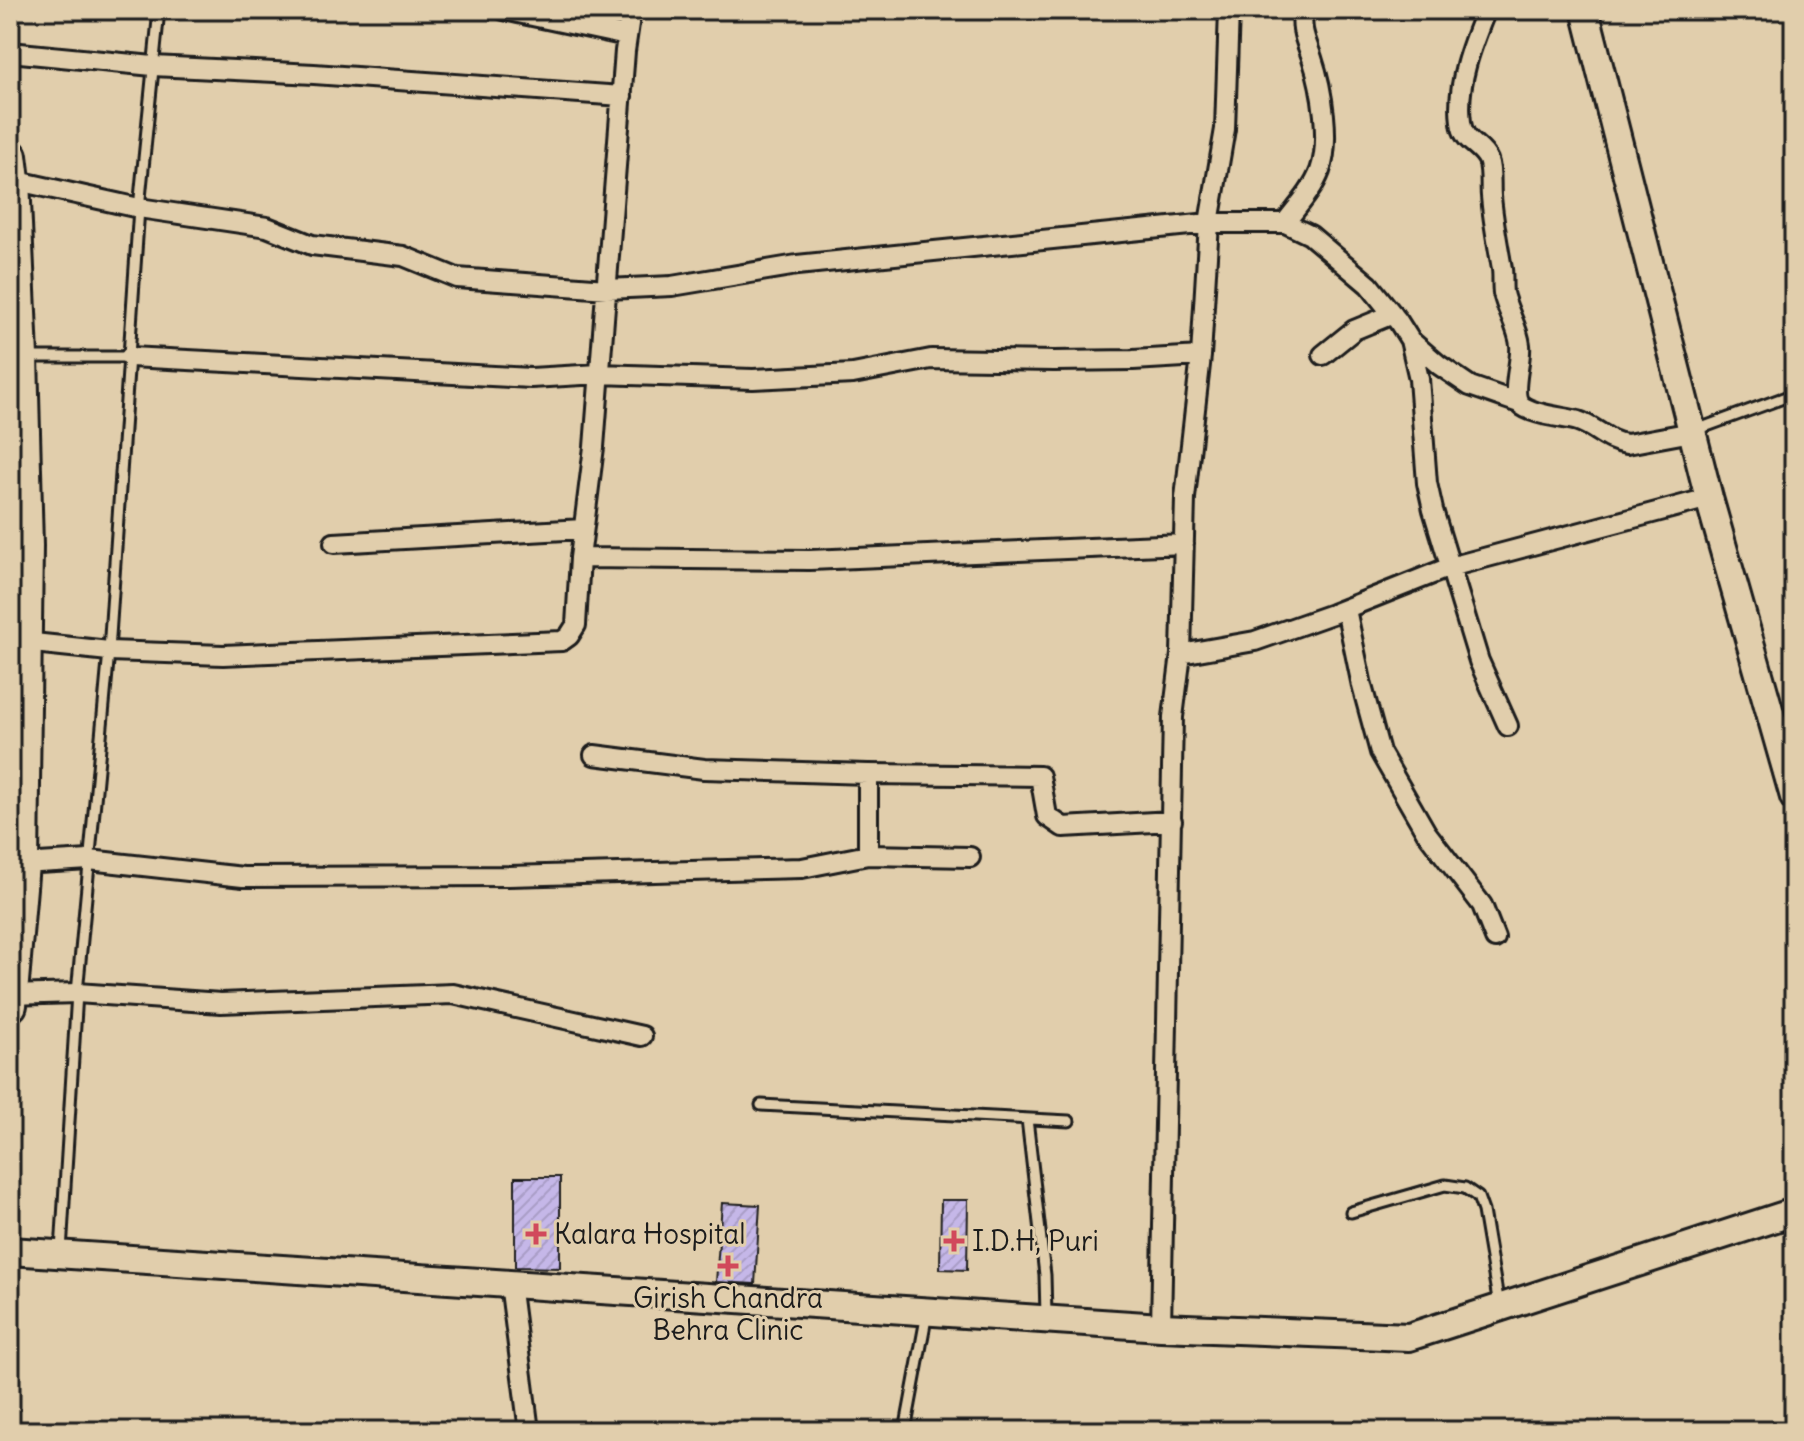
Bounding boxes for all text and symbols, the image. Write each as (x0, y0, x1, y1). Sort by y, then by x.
place label: Kalara Hospital (554, 1216, 746, 1252)
marker: Kalara Hospital (525, 1223, 547, 1245)
place label: I.D.H, Puri (972, 1223, 1099, 1259)
marker: I.D.H, Puri (943, 1230, 965, 1252)
marker: Girish Chandra Behra Clinic (717, 1255, 739, 1277)
place label: Girish Chandra Behra Clinic (633, 1280, 823, 1348)

